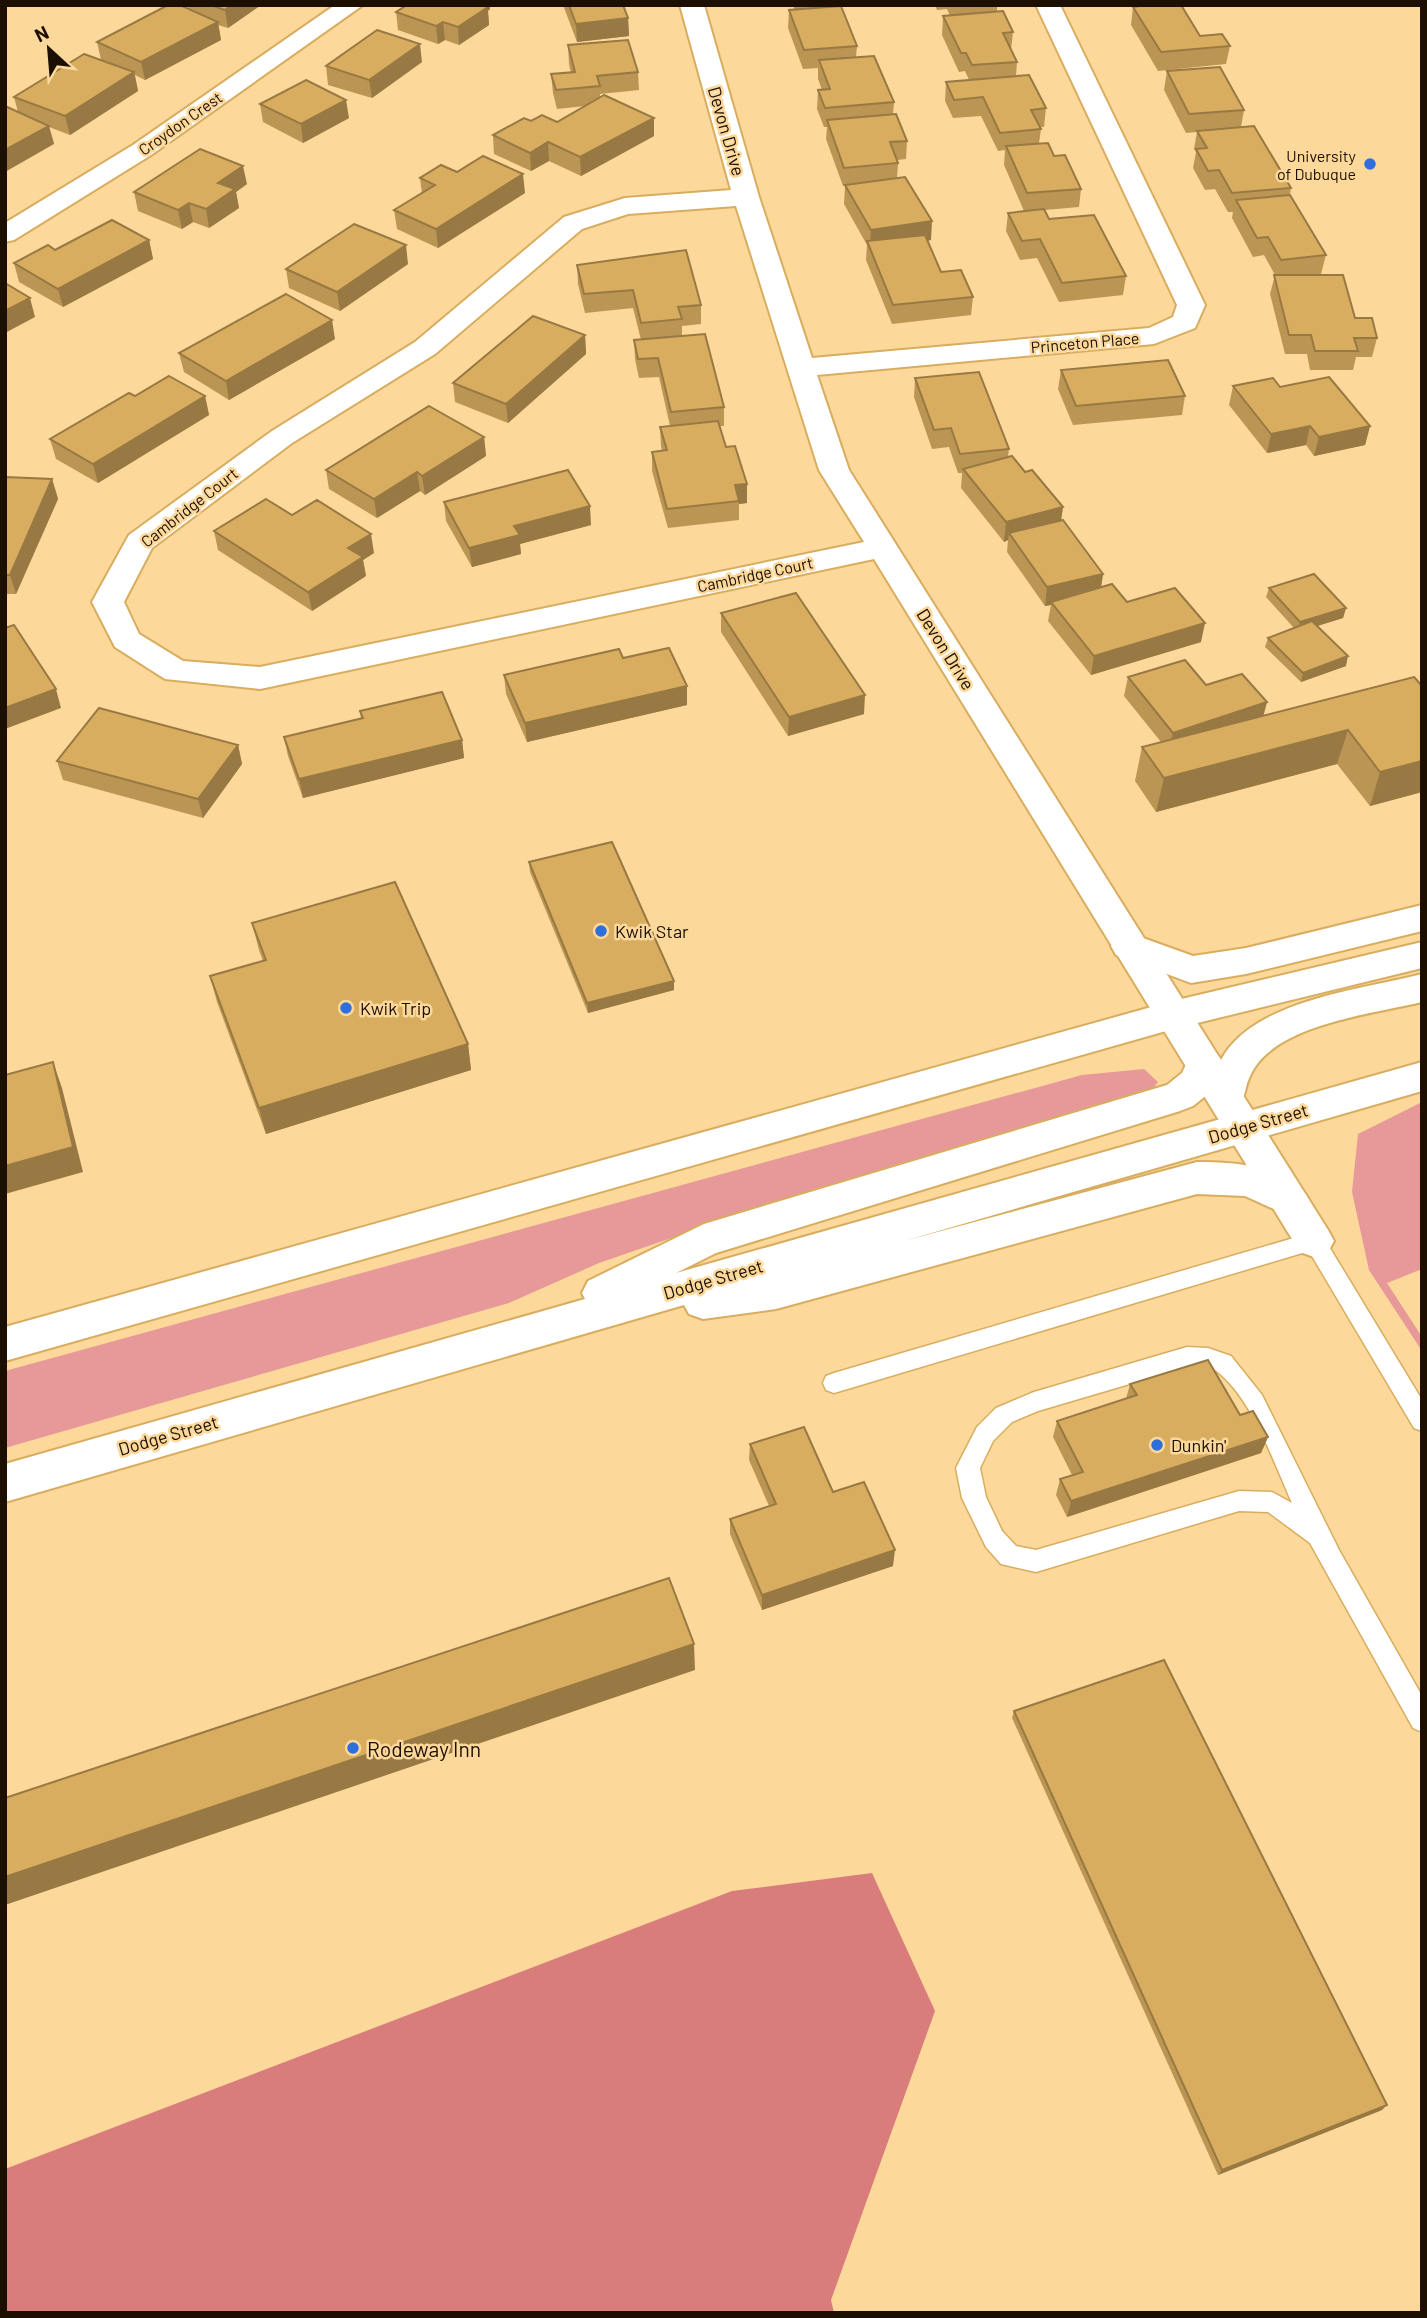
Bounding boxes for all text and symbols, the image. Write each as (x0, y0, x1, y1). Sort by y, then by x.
north arrow (14, 14, 84, 84)
text: N (31, 20, 52, 46)
street label: Devon Drive (704, 84, 750, 178)
street label: Croydon Crest (135, 87, 225, 159)
place label: University of Dubuque (1277, 146, 1357, 183)
marker: University of Dubuque (1362, 156, 1378, 172)
street label: Princeton Place (1030, 328, 1140, 356)
street label: Cambridge Court (137, 463, 241, 551)
street label: Cambridge Court (696, 552, 814, 596)
street label: Devon Drive (912, 604, 980, 694)
place label: Kwik Star (615, 920, 689, 942)
marker: Kwik Star (593, 923, 609, 939)
place label: Kwik Trip (360, 997, 431, 1019)
marker: Kwik Trip (338, 1000, 354, 1016)
street label: Dodge Street (1206, 1098, 1310, 1148)
street label: Dodge Street (661, 1254, 765, 1304)
street label: Dodge Street (116, 1410, 220, 1460)
place label: Dunkin' (1171, 1434, 1226, 1456)
marker: Dunkin' (1149, 1437, 1165, 1453)
place label: Rodeway Inn (367, 1736, 481, 1761)
marker: Rodeway Inn (345, 1740, 361, 1756)

